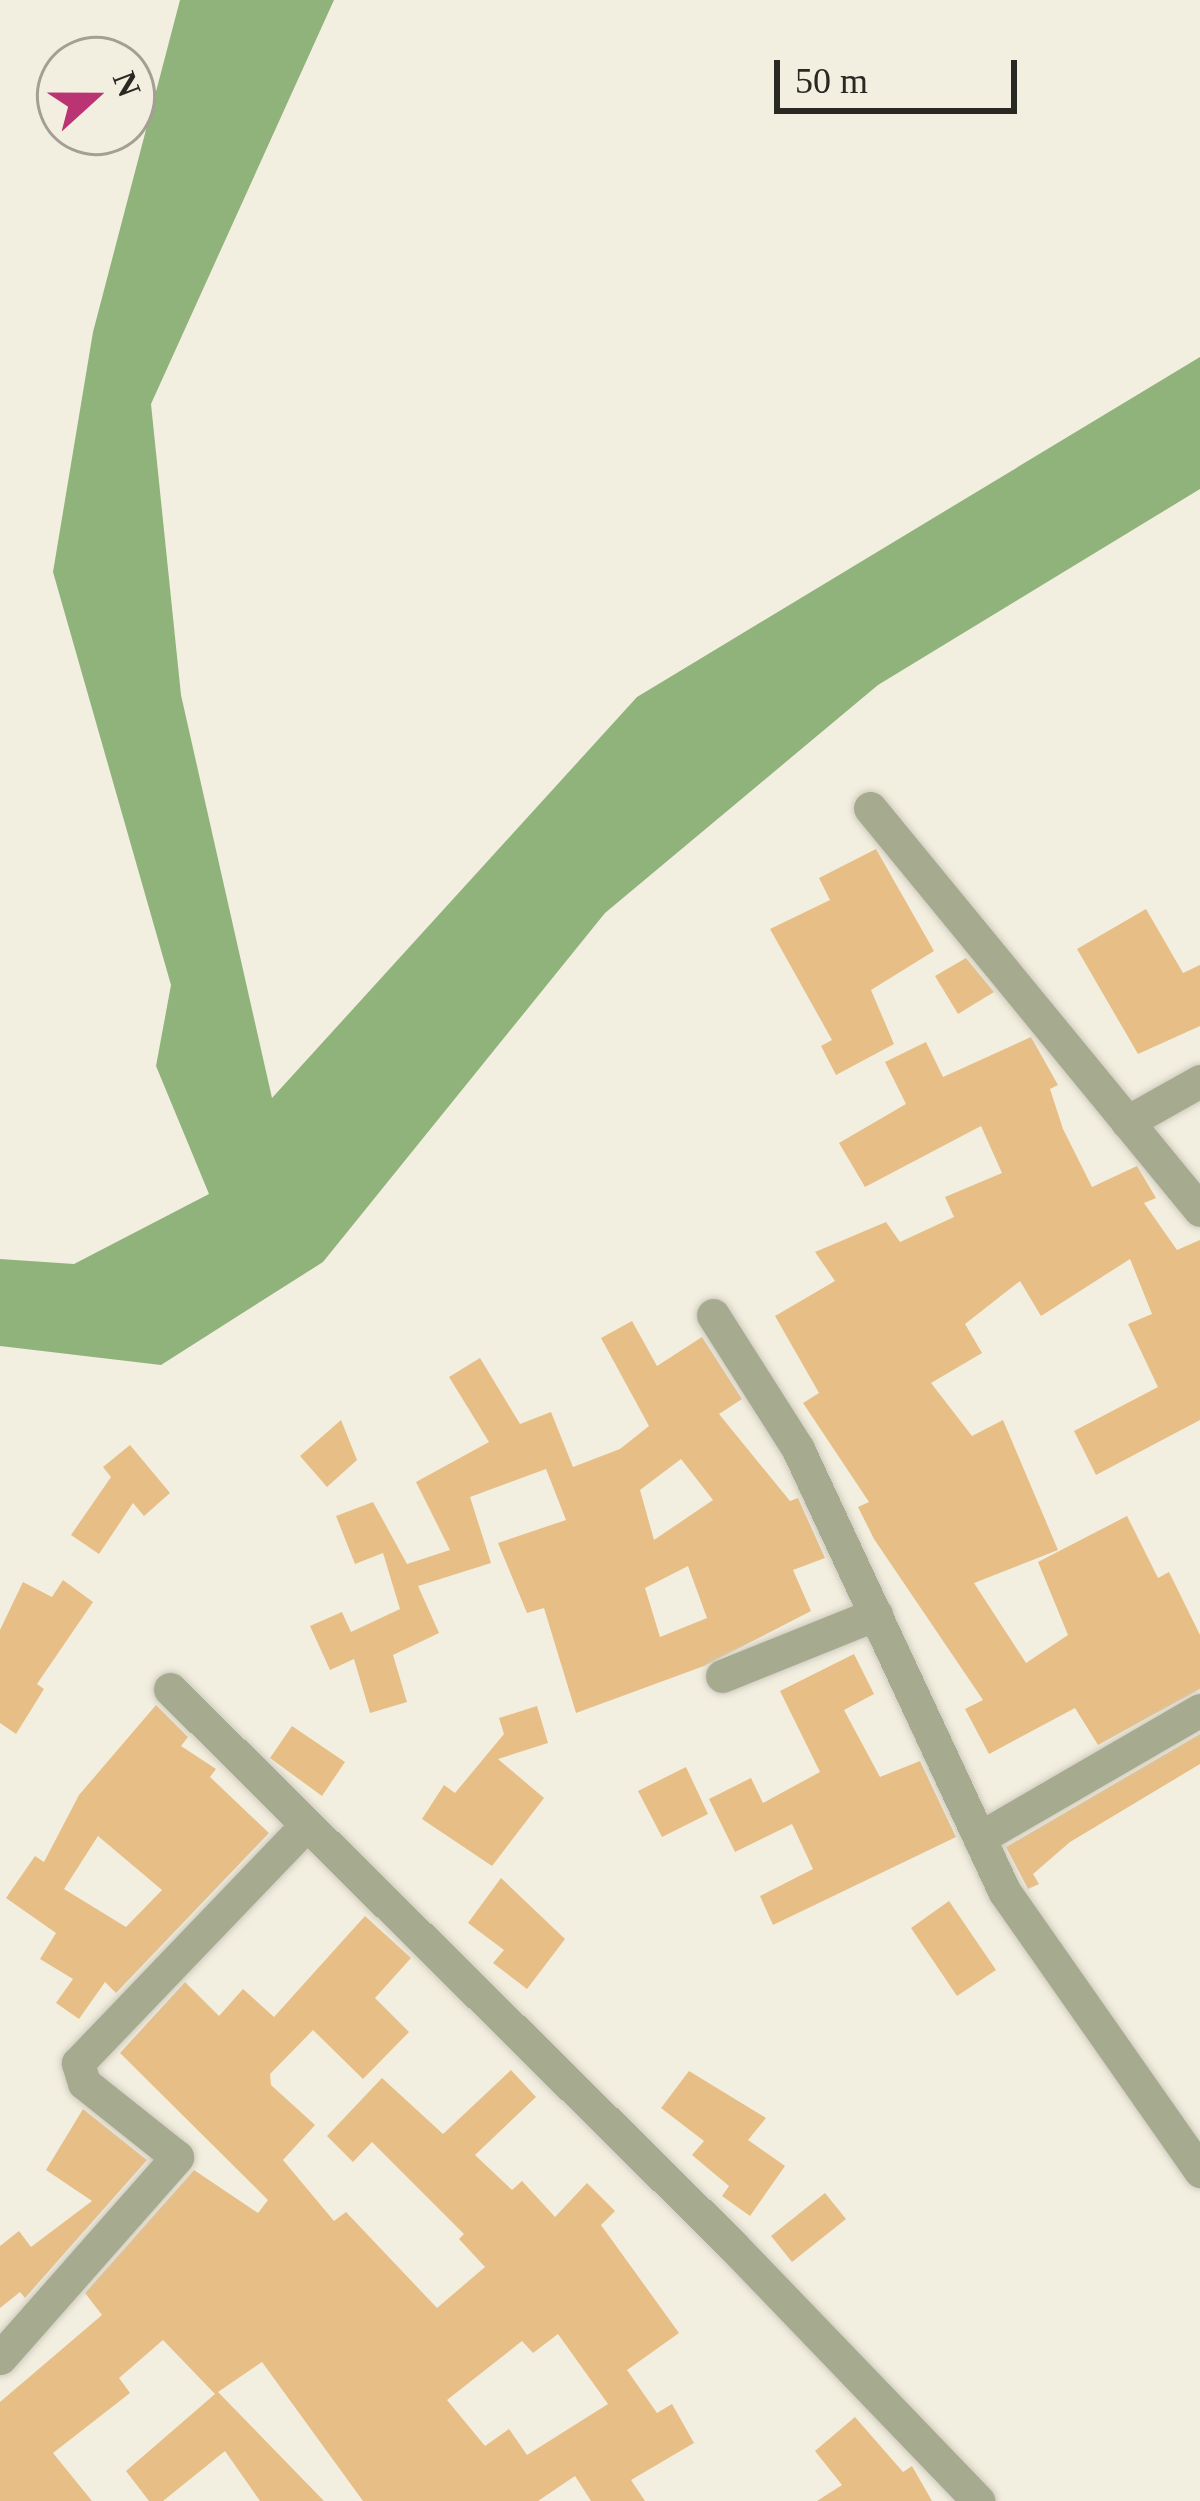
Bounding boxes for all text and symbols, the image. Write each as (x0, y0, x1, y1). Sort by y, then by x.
north arrow (36, 36, 156, 156)
scale bar (780, 36, 1023, 110)
text: 50 m (795, 61, 868, 101)
text: N (106, 67, 148, 102)

